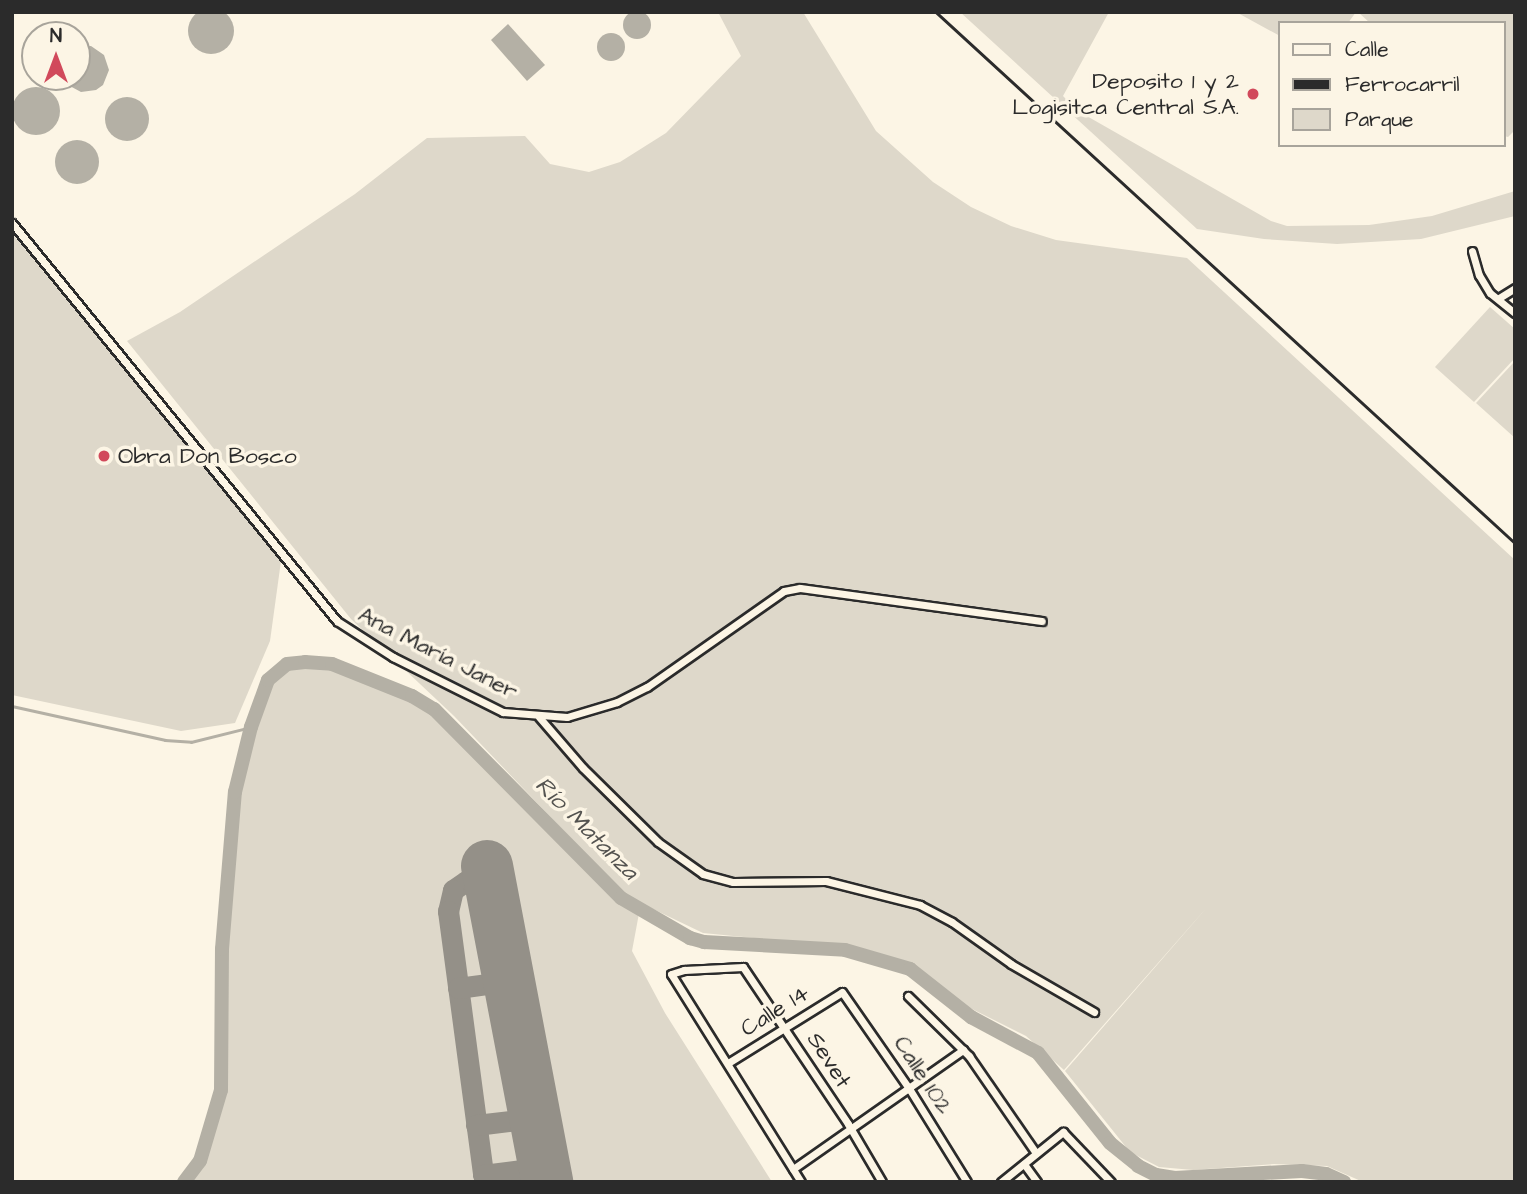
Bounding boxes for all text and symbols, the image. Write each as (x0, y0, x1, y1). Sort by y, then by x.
north arrow (21, 21, 91, 91)
legend (1278, 21, 1506, 147)
text: N (50, 23, 62, 50)
text: Calle (1345, 35, 1389, 64)
place label: Deposito 1 y 2 Logisitca Central S.A. (1012, 67, 1239, 121)
text: Ferrocarril (1345, 70, 1460, 99)
marker: Deposito 1 y 2 Logisitca Central S.A. (1245, 86, 1261, 102)
text: Parque (1345, 105, 1413, 134)
place label: Obra Don Bosco (118, 442, 297, 470)
marker: Obra Don Bosco (96, 448, 112, 464)
street label: Ana María Janer (354, 601, 522, 705)
water label: Río Matanza (528, 771, 644, 887)
street label: Calle 14 (736, 979, 814, 1043)
street label: Sevet (801, 1027, 857, 1093)
street label: Calle 102 (888, 1031, 958, 1119)

